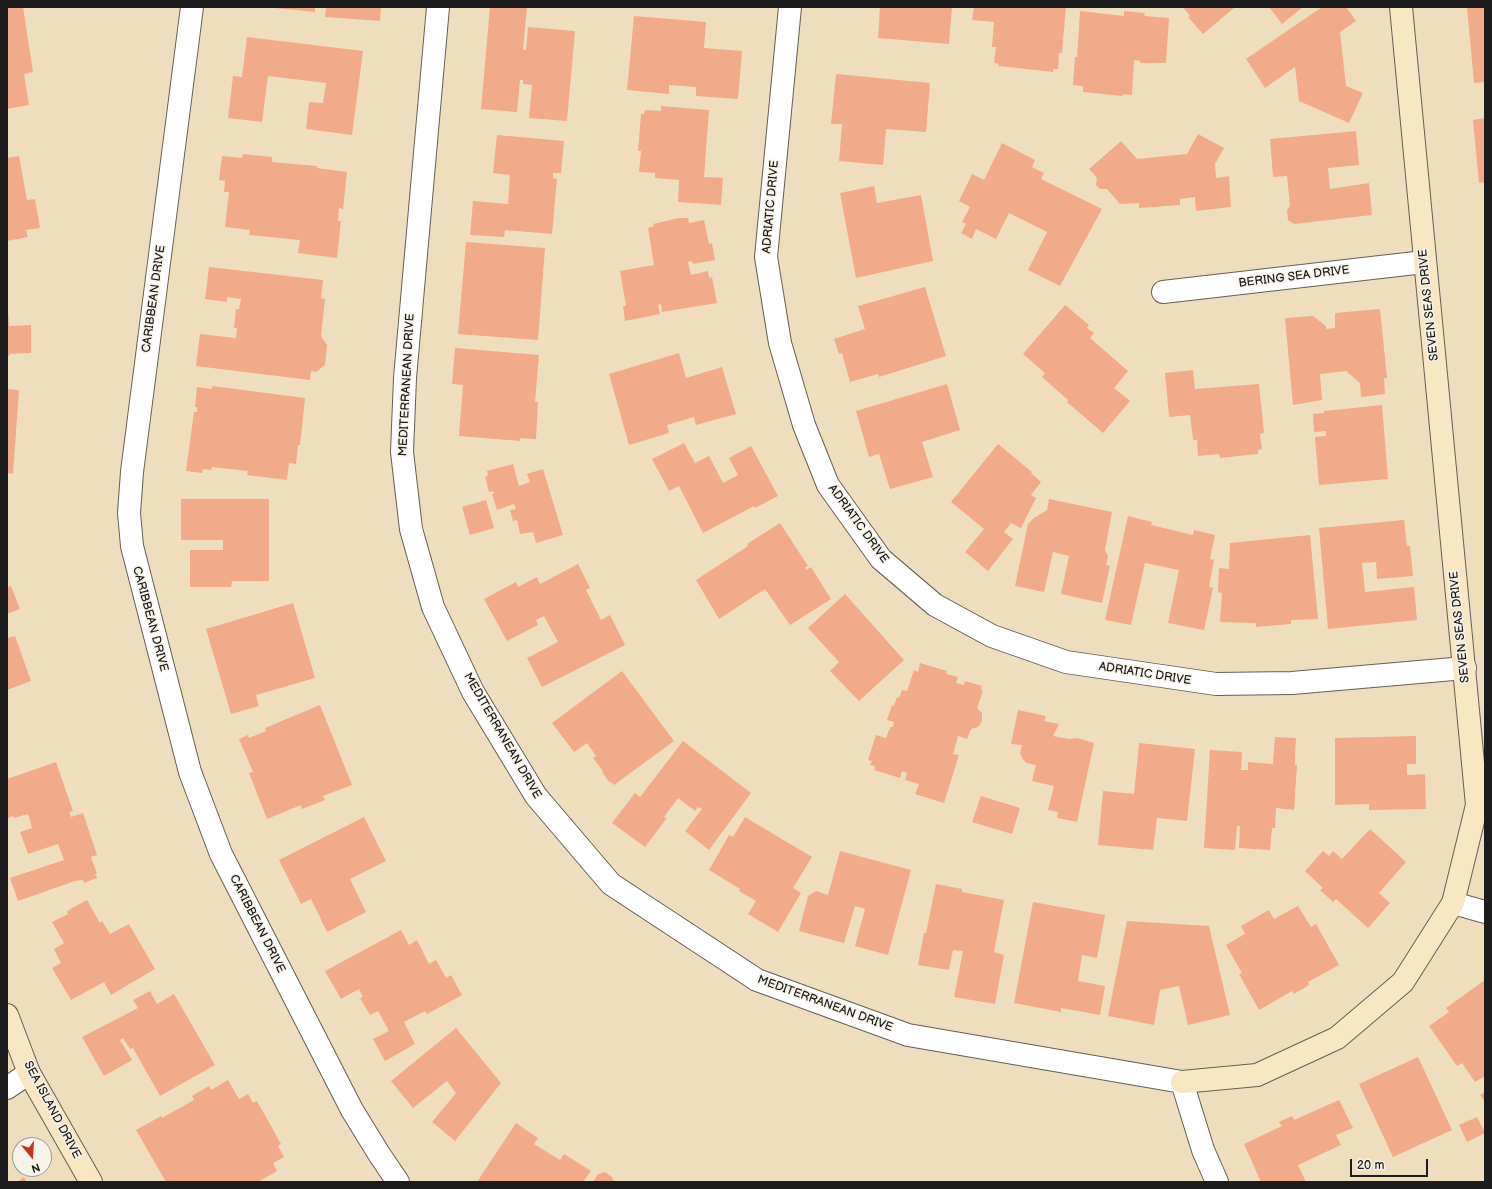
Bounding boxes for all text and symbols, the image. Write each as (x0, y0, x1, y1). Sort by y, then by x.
street label: ADRIATIC DRIVE (760, 160, 782, 254)
street label: CARIBBEAN DRIVE (139, 244, 169, 354)
street label: SEVEN SEAS DRIVE (1416, 249, 1442, 361)
street label: BERING SEA DRIVE (1238, 263, 1350, 291)
street label: MEDITERRANEAN DRIVE (396, 313, 418, 457)
street label: ADRIATIC DRIVE (825, 482, 891, 566)
street label: CARIBBEAN DRIVE (129, 565, 171, 673)
street label: SEVEN SEAS DRIVE (1447, 571, 1473, 683)
street label: ADRIATIC DRIVE (1098, 660, 1192, 688)
street label: MEDITERRANEAN DRIVE (460, 670, 544, 802)
street label: CARIBBEAN DRIVE (226, 872, 288, 976)
street label: MEDITERRANEAN DRIVE (755, 973, 895, 1035)
street label: SEA ISLAND DRIVE (20, 1059, 84, 1161)
north arrow (12, 1137, 52, 1177)
scale bar (1352, 1151, 1430, 1177)
text: 20 m (1357, 1158, 1384, 1173)
text: N (30, 1160, 42, 1175)

